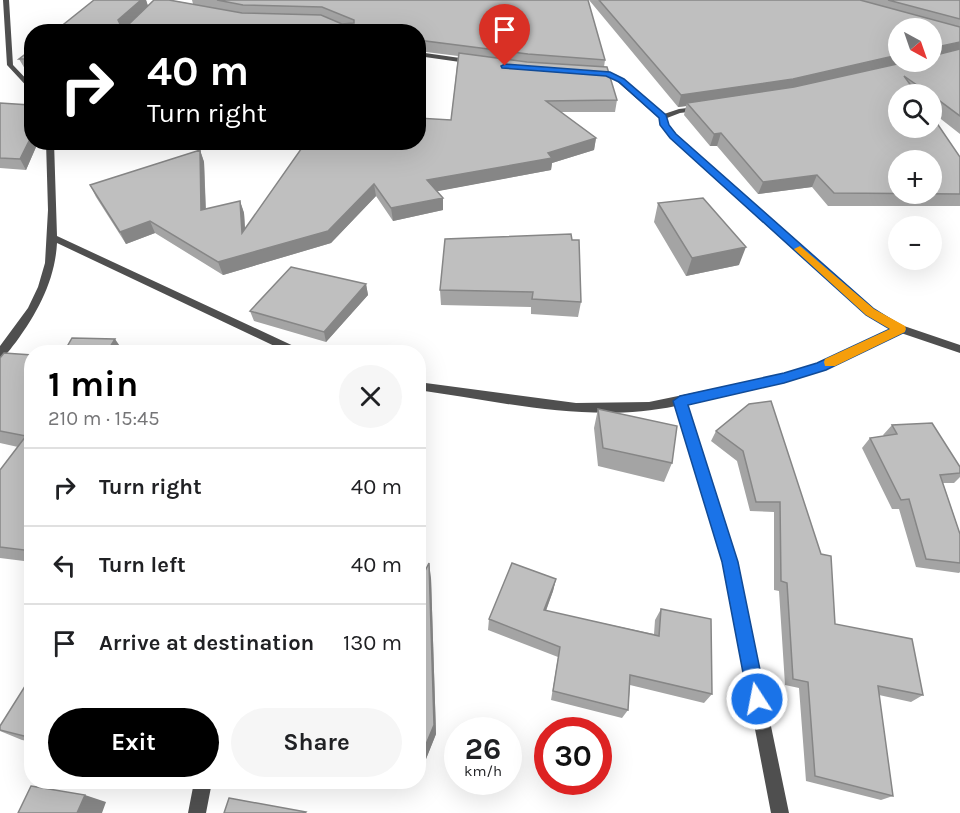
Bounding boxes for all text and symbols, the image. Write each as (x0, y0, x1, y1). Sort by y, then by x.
pin (479, 4, 530, 66)
icon: arrive (488, 13, 521, 46)
north arrow (888, 18, 942, 72)
map controls (888, 18, 942, 270)
text: 40 m (147, 46, 249, 96)
icon: right (48, 48, 126, 126)
button: search (888, 84, 942, 138)
text: Turn right (147, 97, 267, 129)
button: + (888, 150, 942, 204)
button: − (888, 216, 942, 270)
text: 1 min (48, 363, 138, 405)
button: close (339, 365, 402, 428)
text: 210 m · 15:45 (48, 407, 160, 430)
icon: right (48, 471, 81, 504)
text: Turn right (99, 474, 202, 500)
text: 40 m (351, 474, 402, 500)
icon: left (48, 549, 81, 582)
text: Turn left (99, 552, 186, 578)
text: 40 m (351, 552, 402, 578)
icon: arrive (48, 627, 81, 660)
text: Arrive at destination (99, 630, 314, 656)
text: 130 m (343, 630, 402, 656)
position arrow (725, 667, 789, 731)
button: Exit (48, 708, 219, 777)
button: Share (231, 708, 402, 777)
speed limit sign: 30 (534, 717, 612, 795)
text: 26 (465, 731, 501, 767)
text: km/h (464, 762, 502, 780)

